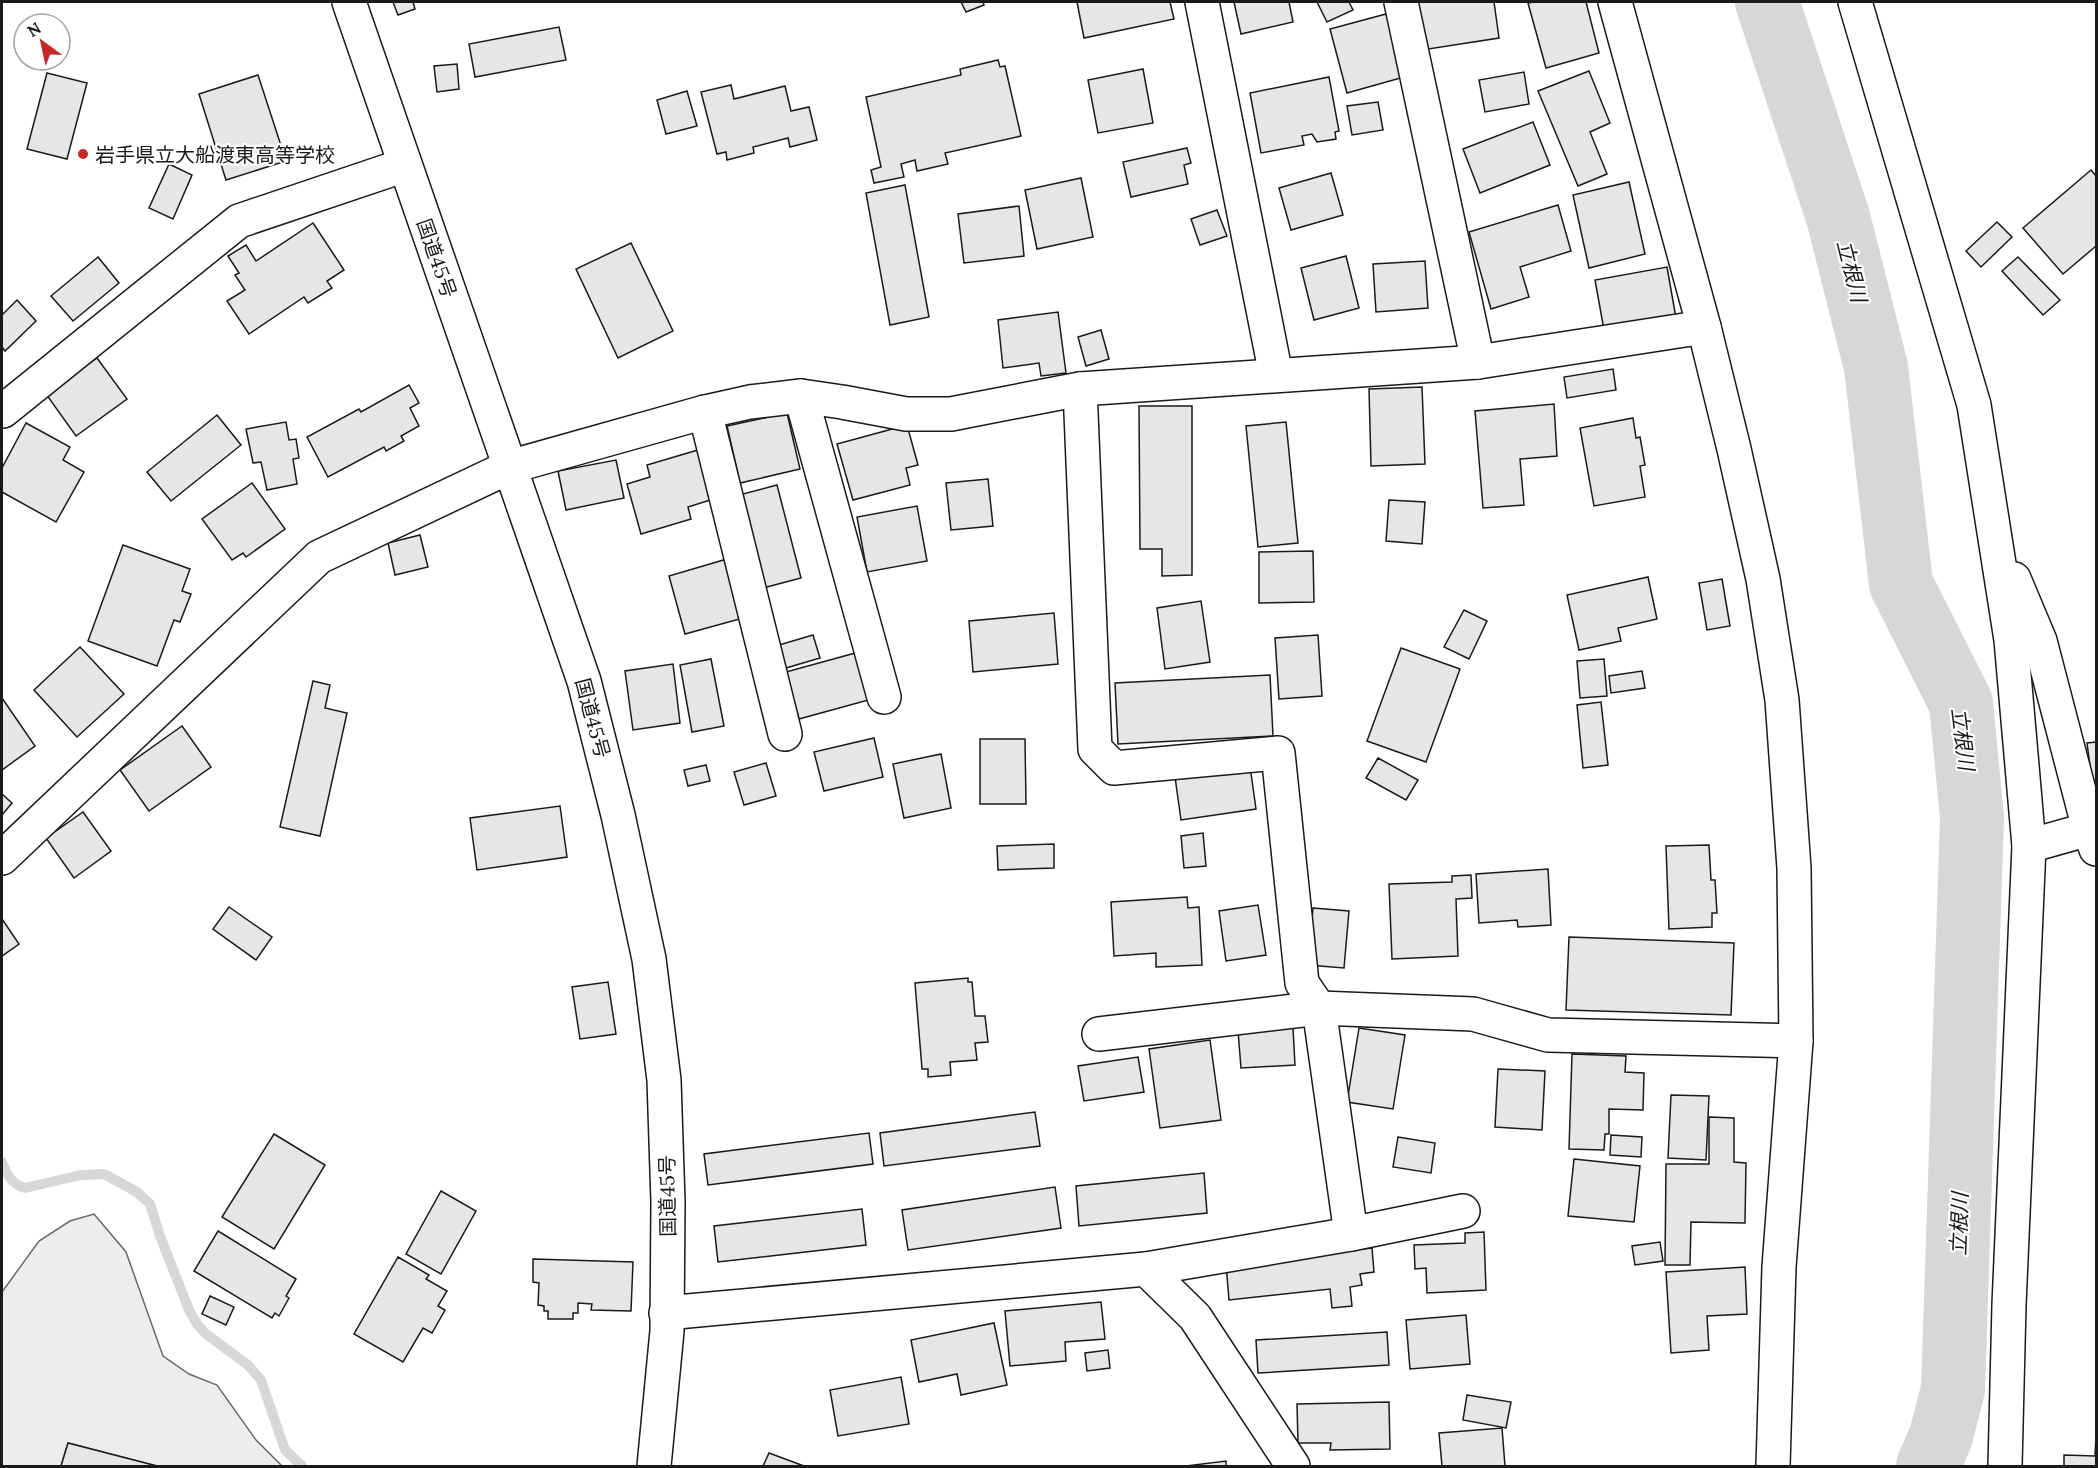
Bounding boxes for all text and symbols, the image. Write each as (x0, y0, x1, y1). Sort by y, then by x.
north arrow (12, 12, 72, 72)
text: N (23, 18, 44, 41)
place label: 岩手県立大船渡東高等学校 (95, 142, 335, 167)
marker: 岩手県立大船渡東高等学校 (76, 147, 90, 161)
street label: 国道45号 (412, 215, 462, 301)
water label: 立根川 (1831, 237, 1873, 307)
street label: 国道45号 (570, 675, 616, 761)
water label: 立根川 (1946, 706, 1980, 774)
street label: 国道45号 (654, 1155, 680, 1237)
water label: 立根川 (1944, 1190, 1974, 1256)

